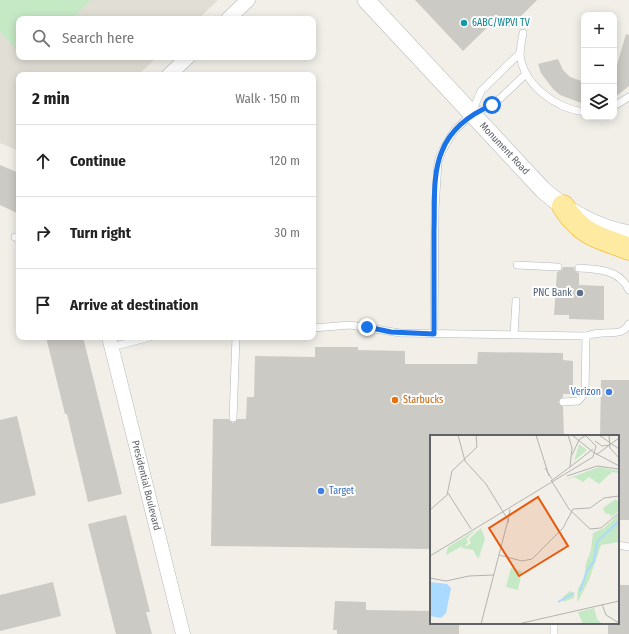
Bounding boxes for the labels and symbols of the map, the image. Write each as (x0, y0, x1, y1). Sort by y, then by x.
place label: 6ABC/WPVI TV (472, 17, 531, 29)
marker: 6ABC/WPVI TV (459, 18, 469, 28)
route start (483, 96, 501, 114)
street label: Monument Road (477, 120, 532, 177)
place label: PNC Bank (533, 287, 572, 299)
marker: PNC Bank (575, 288, 585, 298)
route end (358, 318, 376, 336)
place label: Verizon (571, 386, 601, 398)
marker: Verizon (604, 387, 614, 397)
place label: Starbucks (403, 394, 443, 406)
marker: Starbucks (390, 395, 400, 405)
inset map (430, 435, 619, 624)
street label: Presidential Boulevard (129, 439, 163, 532)
place label: Target (329, 485, 355, 497)
marker: Target (316, 486, 326, 496)

